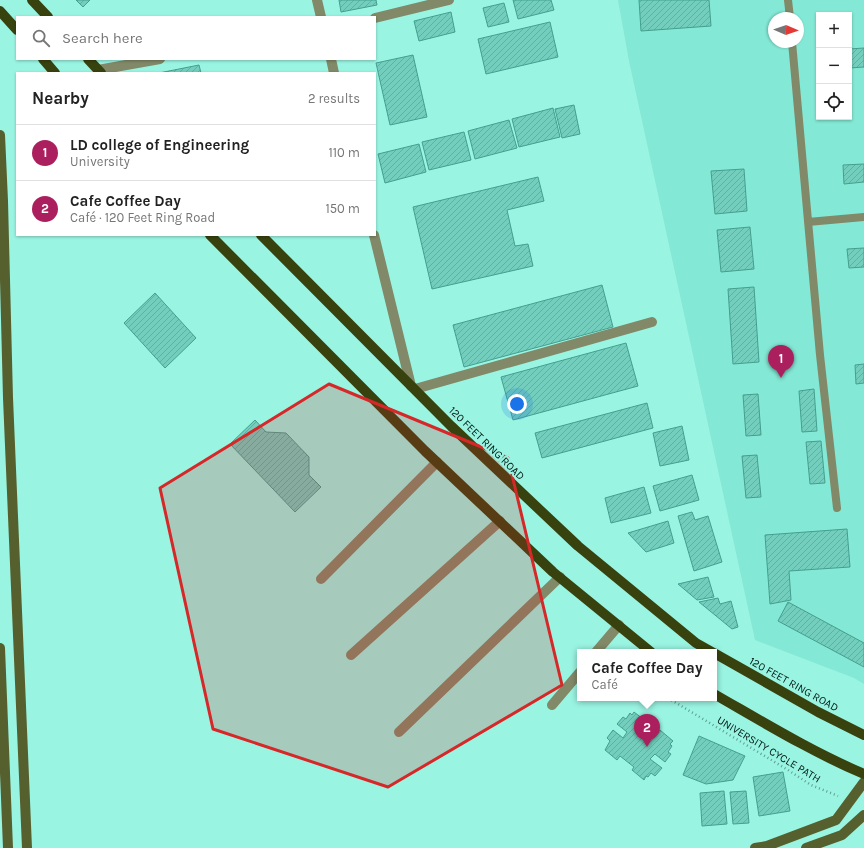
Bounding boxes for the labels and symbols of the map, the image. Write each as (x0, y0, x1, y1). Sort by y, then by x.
north arrow (768, 12, 804, 48)
pin: 1 (768, 345, 794, 378)
your location (507, 394, 527, 414)
street label: 120 FEET RING ROAD (446, 404, 527, 483)
street label: 120 FEET RING ROAD (747, 655, 841, 714)
street label: UNIVERSITY CYCLE PATH (715, 713, 823, 786)
pin: 2 (634, 714, 660, 747)

